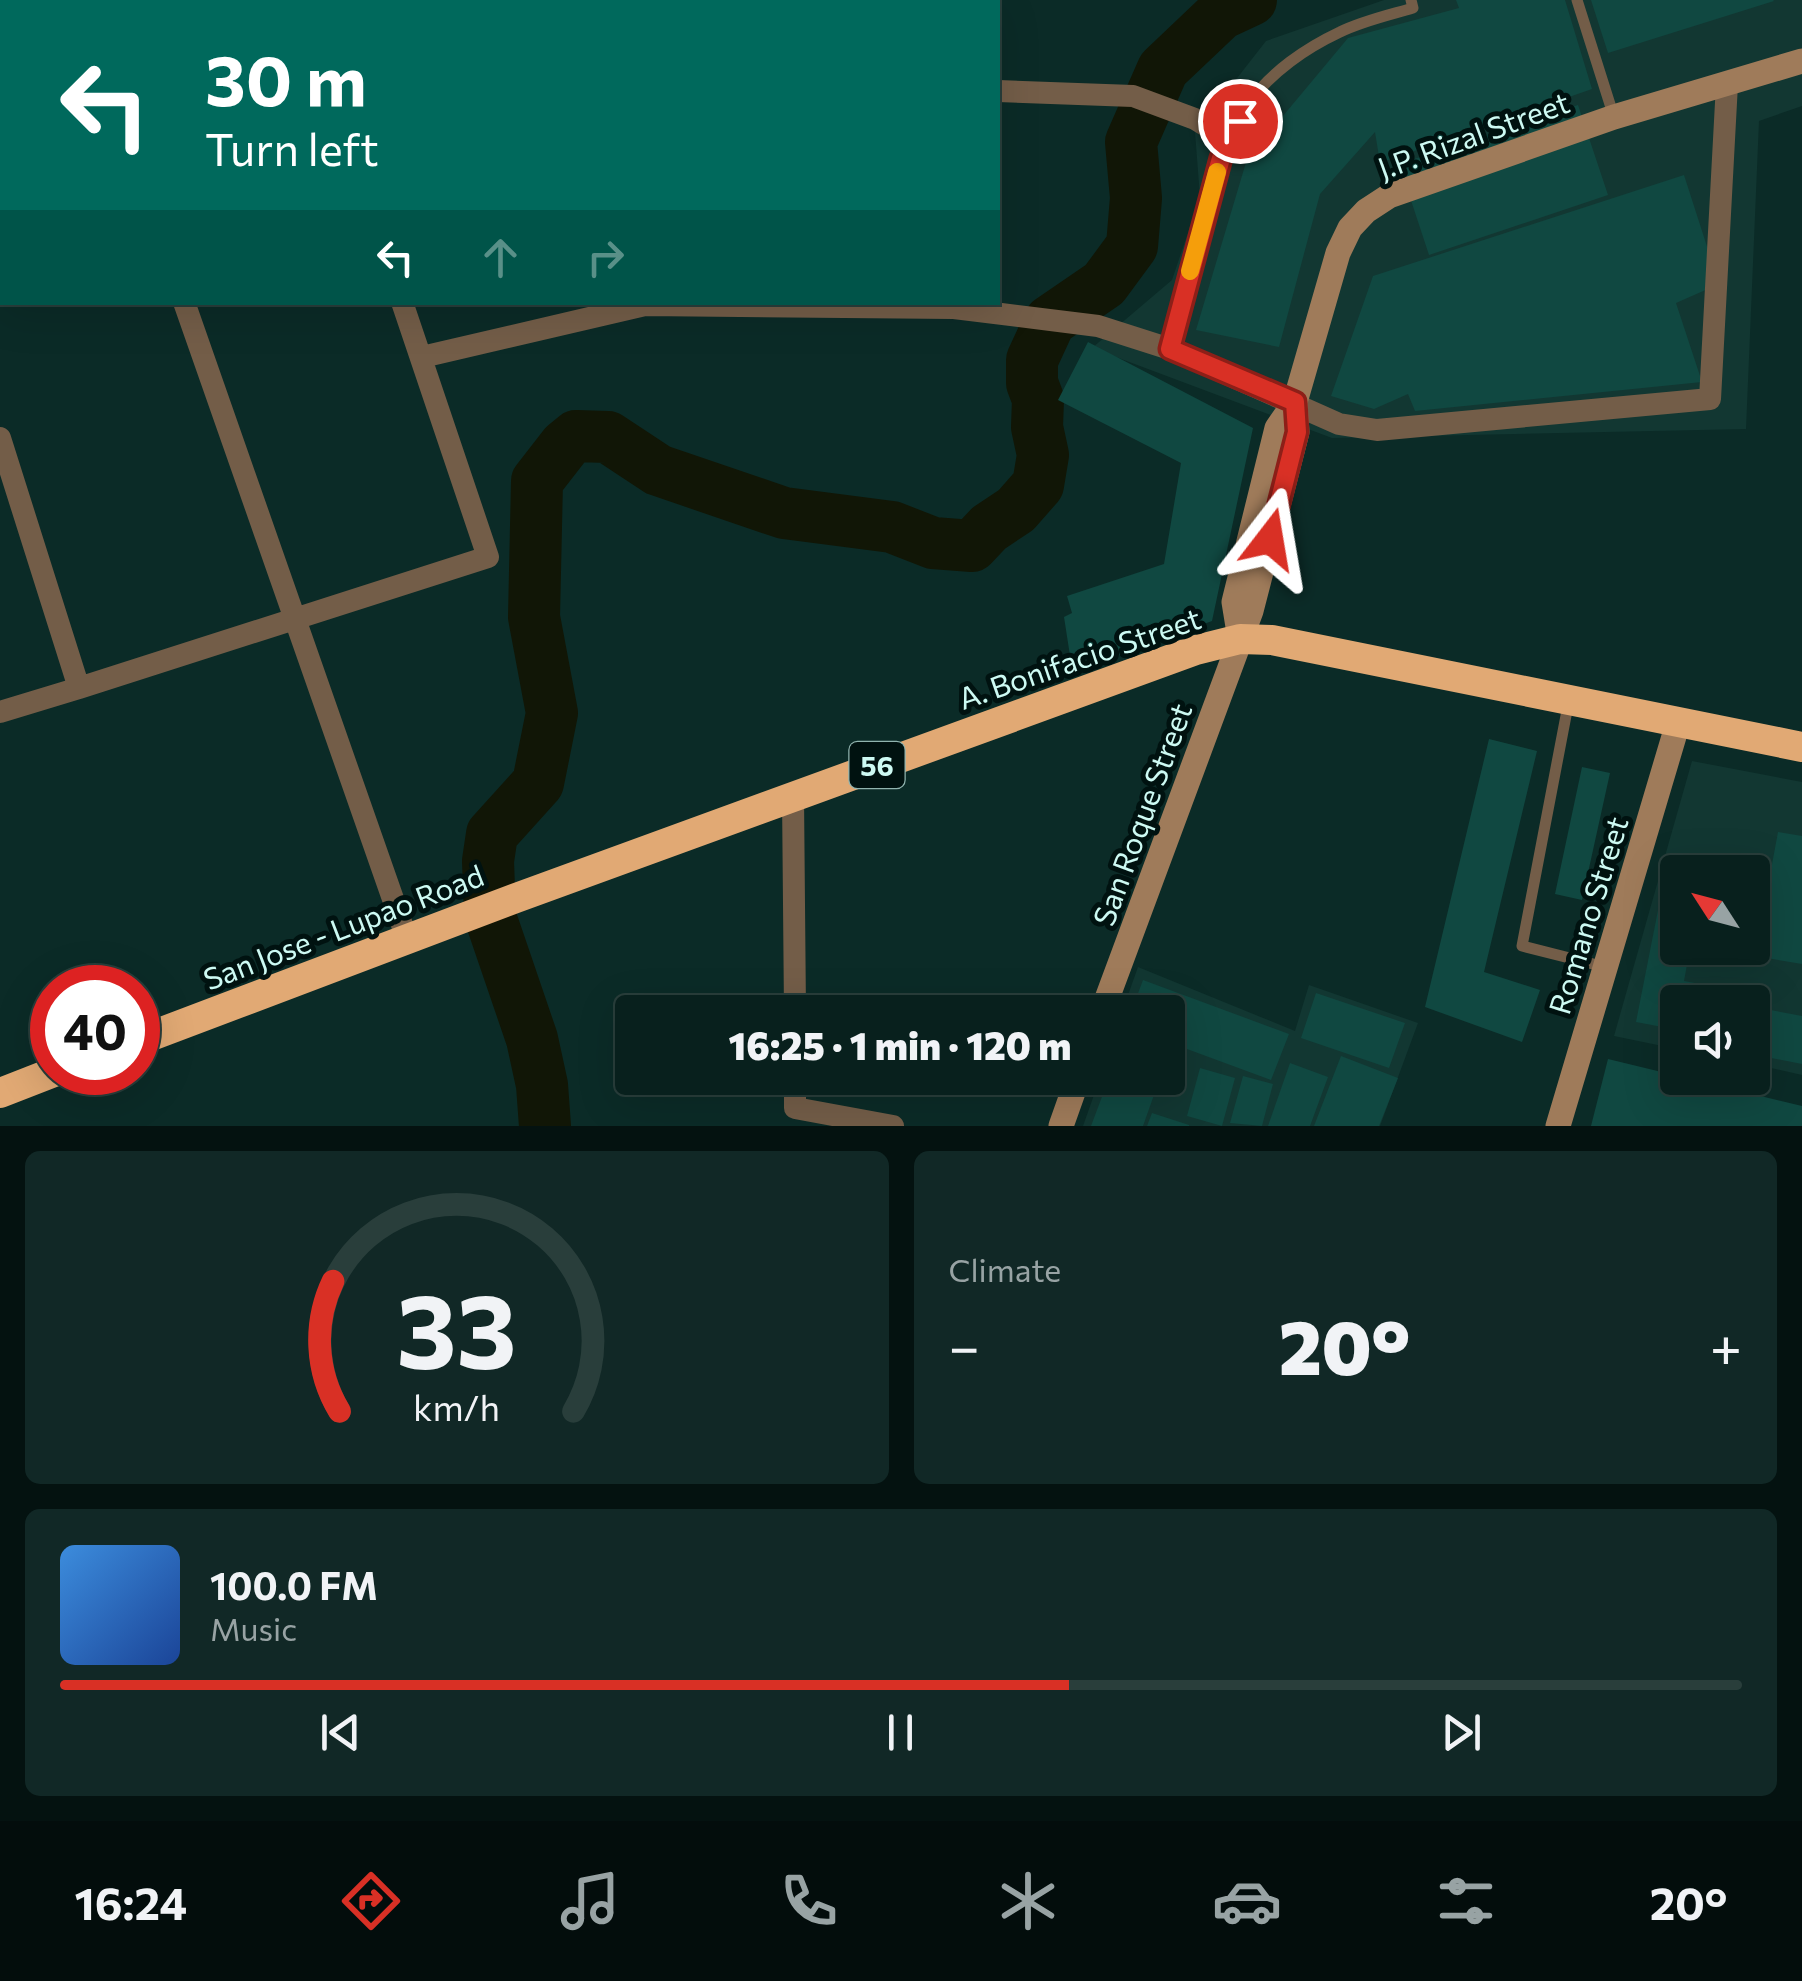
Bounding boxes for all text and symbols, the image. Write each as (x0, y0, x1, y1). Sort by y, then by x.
text: 30 m (205, 35, 367, 120)
icon: left (40, 40, 170, 170)
pin (1198, 79, 1283, 164)
street label: J.P. Rizal Street (1372, 82, 1574, 186)
icon: arrive (1213, 94, 1268, 149)
text: Turn left (205, 120, 379, 175)
icon: left (368, 230, 423, 285)
icon: ahead (473, 230, 528, 285)
icon: right (578, 230, 633, 285)
position arrow (1218, 487, 1322, 591)
street label: A. Bonifacio Street (953, 598, 1205, 716)
street label: San Roque Street (1084, 698, 1198, 930)
road number: 56 (850, 742, 904, 788)
street label: Romano Street (1539, 812, 1635, 1018)
street label: San Jose - Lupao Road (198, 855, 488, 997)
north arrow (1660, 855, 1770, 965)
map controls (1660, 855, 1770, 1095)
speed limit sign: 40 (30, 965, 160, 1095)
button: sound (1660, 985, 1770, 1095)
text: 16:25 · 1 min · 120 m (728, 1021, 1072, 1068)
text: Climate (949, 1249, 1061, 1289)
text: 33 (396, 1263, 517, 1390)
text: 20° (1279, 1299, 1411, 1390)
text: − (949, 1311, 980, 1378)
text: + (1710, 1311, 1742, 1378)
text: km/h (413, 1385, 500, 1428)
text: 100.0 FM (210, 1561, 378, 1608)
text: Music (210, 1608, 297, 1648)
icon: previous (313, 1705, 368, 1760)
icon: pause (873, 1705, 928, 1760)
icon: next (1434, 1705, 1489, 1760)
icon: directions (336, 1866, 406, 1936)
icon: music (555, 1866, 625, 1936)
icon: phone (774, 1866, 844, 1936)
icon: climate (993, 1866, 1063, 1936)
icon: car (1212, 1866, 1282, 1936)
icon: filters (1431, 1866, 1501, 1936)
text: 16:24 (74, 1874, 187, 1929)
text: 20° (1650, 1874, 1727, 1929)

